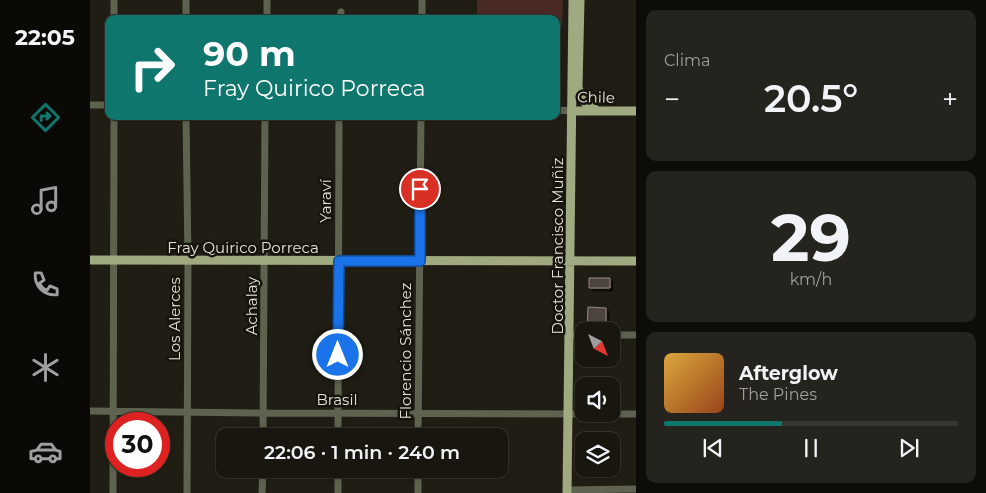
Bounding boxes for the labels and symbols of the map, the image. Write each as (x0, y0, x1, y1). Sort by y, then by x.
street label: Chile (577, 87, 615, 107)
street label: Doctor Francisco Muñiz (548, 157, 567, 334)
pin (399, 168, 441, 210)
street label: Yaraví (316, 178, 335, 223)
street label: Fray Quirico Porreca (167, 238, 319, 257)
street label: Achalay (242, 276, 261, 335)
street label: Los Alerces (165, 277, 184, 361)
street label: Florencio Sánchez (396, 282, 415, 420)
north arrow (575, 322, 620, 368)
position arrow (311, 328, 363, 380)
street label: Brasil (317, 390, 357, 409)
speed limit sign: 30 (105, 412, 170, 477)

